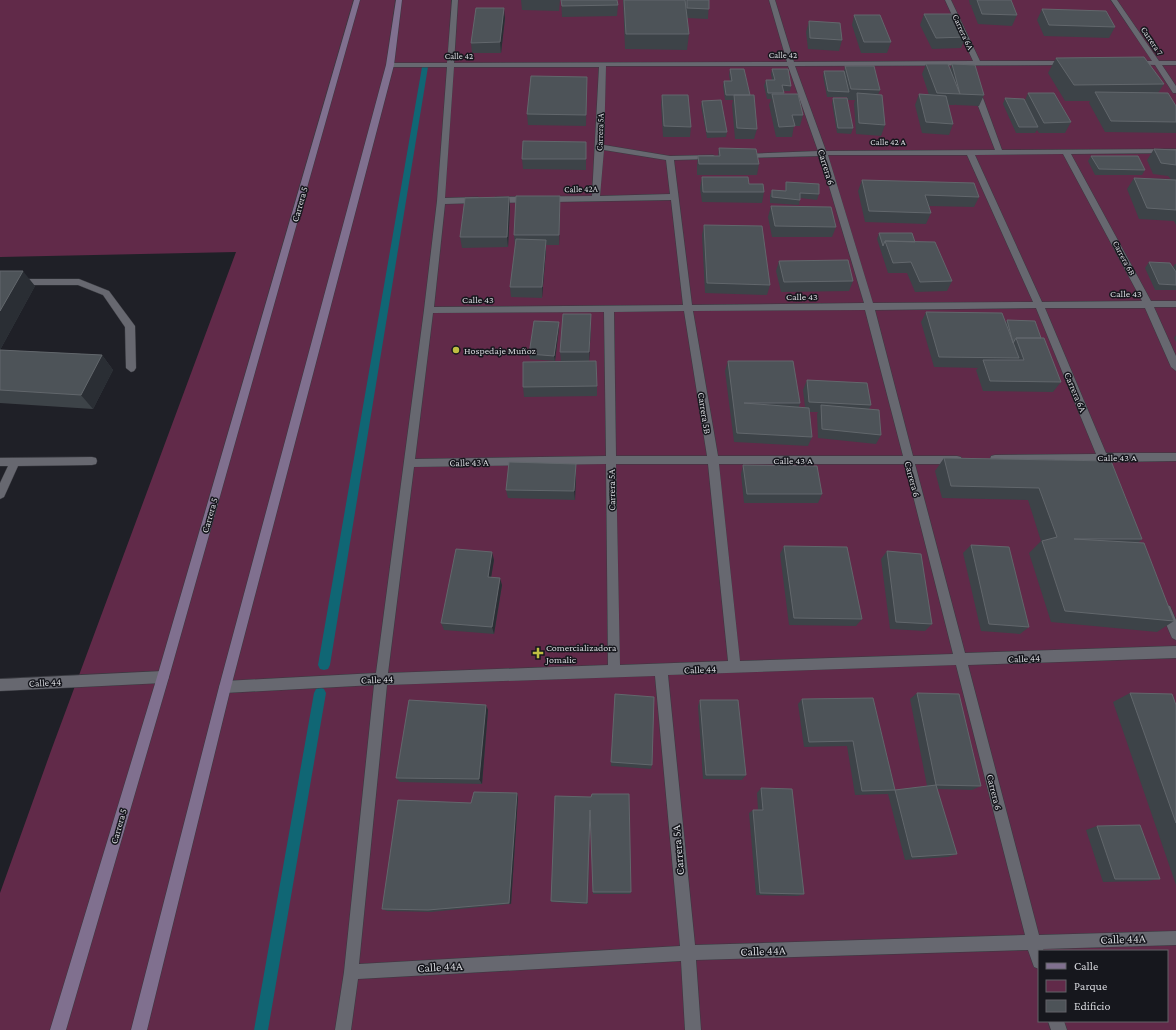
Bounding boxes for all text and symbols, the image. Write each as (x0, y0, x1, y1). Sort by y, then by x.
street label: Carrera 6A (950, 13, 976, 52)
street label: Carrera 7 (1139, 25, 1165, 57)
street label: Calle 42 (769, 50, 797, 60)
street label: Calle 42 (445, 51, 473, 61)
street label: Carrera 5A (594, 112, 606, 151)
street label: Calle 42 A (870, 137, 907, 147)
street label: Carrera 6 (816, 148, 837, 186)
street label: Calle 42A (564, 184, 599, 194)
street label: Carrera 5 (289, 185, 310, 223)
street label: Carrera 6B (1111, 239, 1137, 277)
street label: Calle 43 (1110, 288, 1142, 299)
street label: Calle 43 (786, 291, 818, 302)
street label: Calle 43 (462, 294, 494, 305)
marker: Hospedaje Muñoz (451, 345, 461, 355)
place label: Hospedaje Muñoz (464, 345, 536, 357)
street label: Carrera 6A (1062, 371, 1089, 414)
street label: Carrera 5B (696, 392, 713, 435)
street label: Calle 43 A (1097, 452, 1137, 463)
street label: Calle 43 A (773, 455, 813, 466)
street label: Calle 43 A (449, 457, 489, 468)
street label: Carrera 6 (902, 460, 923, 498)
street label: Carrera 5A (606, 469, 617, 511)
street label: Carrera 5 (199, 496, 220, 534)
place label: Comercializadora Jomalic (545, 642, 617, 665)
marker: Comercializadora Jomalic (533, 648, 543, 658)
street label: Calle 44 (1008, 652, 1040, 665)
street label: Calle 44 (684, 663, 716, 676)
street label: Calle 44 (361, 673, 393, 686)
street label: Calle 44 (29, 676, 61, 689)
street label: Carrera 6 (985, 773, 1004, 811)
street label: Carrera 5 (108, 807, 129, 845)
street label: Carrera 5A (669, 824, 687, 876)
street label: Calle 44A (1100, 931, 1146, 947)
street label: Calle 44A (740, 943, 786, 959)
legend (1038, 950, 1168, 1022)
street label: Calle 44A (417, 959, 463, 975)
text: Calle (1074, 959, 1098, 973)
text: Parque (1074, 979, 1107, 993)
text: Edificio (1074, 999, 1111, 1013)

